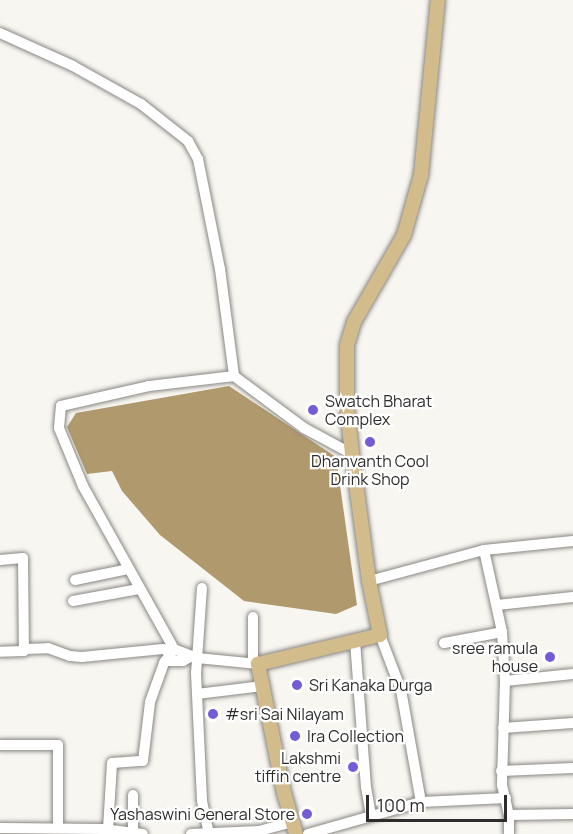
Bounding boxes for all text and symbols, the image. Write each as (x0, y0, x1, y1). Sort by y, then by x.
place label: Swatch Bharat Complex (325, 391, 432, 429)
marker: Swatch Bharat Complex (306, 403, 320, 417)
marker: Dhanvanth Cool Drink Shop (363, 435, 377, 449)
place label: Dhanvanth Cool Drink Shop (311, 451, 429, 489)
place label: sree ramula house (452, 638, 538, 676)
marker: sree ramula house (543, 650, 557, 664)
place label: Sri Kanaka Durga (309, 675, 432, 695)
marker: Sri Kanaka Durga (290, 678, 304, 692)
place label: #sri Sai Nilayam (225, 704, 344, 724)
marker: #sri Sai Nilayam (206, 707, 220, 721)
place label: Ira Collection (307, 726, 404, 746)
marker: Ira Collection (288, 729, 302, 743)
place label: Lakshmi tiffin centre (255, 748, 341, 786)
marker: Lakshmi tiffin centre (346, 760, 360, 774)
scale bar (369, 783, 510, 821)
text: 100 m (377, 793, 425, 817)
place label: Yashaswini General Store (110, 804, 295, 824)
marker: Yashaswini General Store (300, 807, 314, 821)

